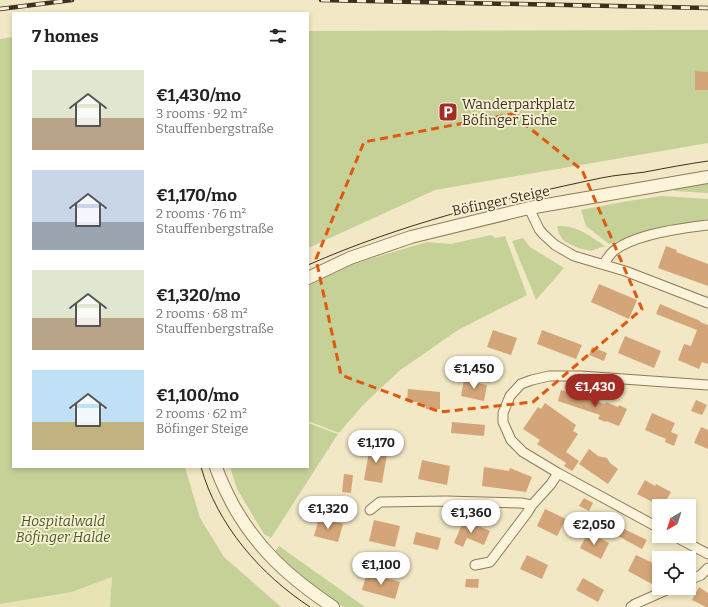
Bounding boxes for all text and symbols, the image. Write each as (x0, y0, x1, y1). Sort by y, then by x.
icon: filters (267, 25, 289, 47)
text: 7 homes (32, 26, 99, 47)
text: €1,430/mo (156, 85, 241, 106)
icon: home (64, 86, 112, 134)
place label: Wanderparkplatz Böfinger Eiche (462, 96, 575, 129)
parking icon: Wanderparkplatz Böfinger Eiche (437, 101, 459, 123)
text: 3 rooms · 92 m² (156, 106, 247, 121)
text: Stauffenbergstraße (156, 121, 274, 136)
street label: Böfinger Steige (451, 182, 551, 220)
text: €1,170/mo (156, 185, 237, 206)
icon: home (64, 186, 112, 234)
text: 2 rooms · 76 m² (156, 206, 246, 221)
text: Stauffenbergstraße (156, 221, 274, 236)
text: €1,320/mo (156, 285, 241, 306)
icon: home (64, 286, 112, 334)
text: 2 rooms · 68 m² (156, 306, 248, 321)
text: Stauffenbergstraße (156, 321, 274, 336)
pin: €1,450 (441, 356, 507, 390)
text: €1,450 (454, 361, 494, 376)
pin: €1,430 (562, 374, 628, 408)
text: €1,430 (574, 379, 616, 394)
text: €1,100/mo (156, 385, 239, 406)
icon: home (64, 386, 112, 434)
text: 2 rooms · 62 m² (156, 406, 247, 421)
text: Böfinger Steige (156, 421, 248, 436)
pin: €1,170 (343, 430, 409, 464)
text: €1,170 (357, 435, 395, 450)
pin: €1,320 (295, 496, 361, 530)
north arrow (652, 499, 696, 543)
map controls (652, 499, 696, 595)
pin: €1,360 (438, 500, 504, 534)
text: €1,320 (308, 501, 348, 516)
text: €1,360 (450, 505, 492, 520)
pin: €2,050 (561, 512, 627, 546)
park label: Hospitalwald Böfinger Halde (16, 513, 110, 546)
text: €2,050 (573, 517, 615, 532)
button: locate (652, 551, 696, 595)
pin: €1,100 (348, 552, 414, 586)
text: €1,100 (361, 557, 401, 572)

